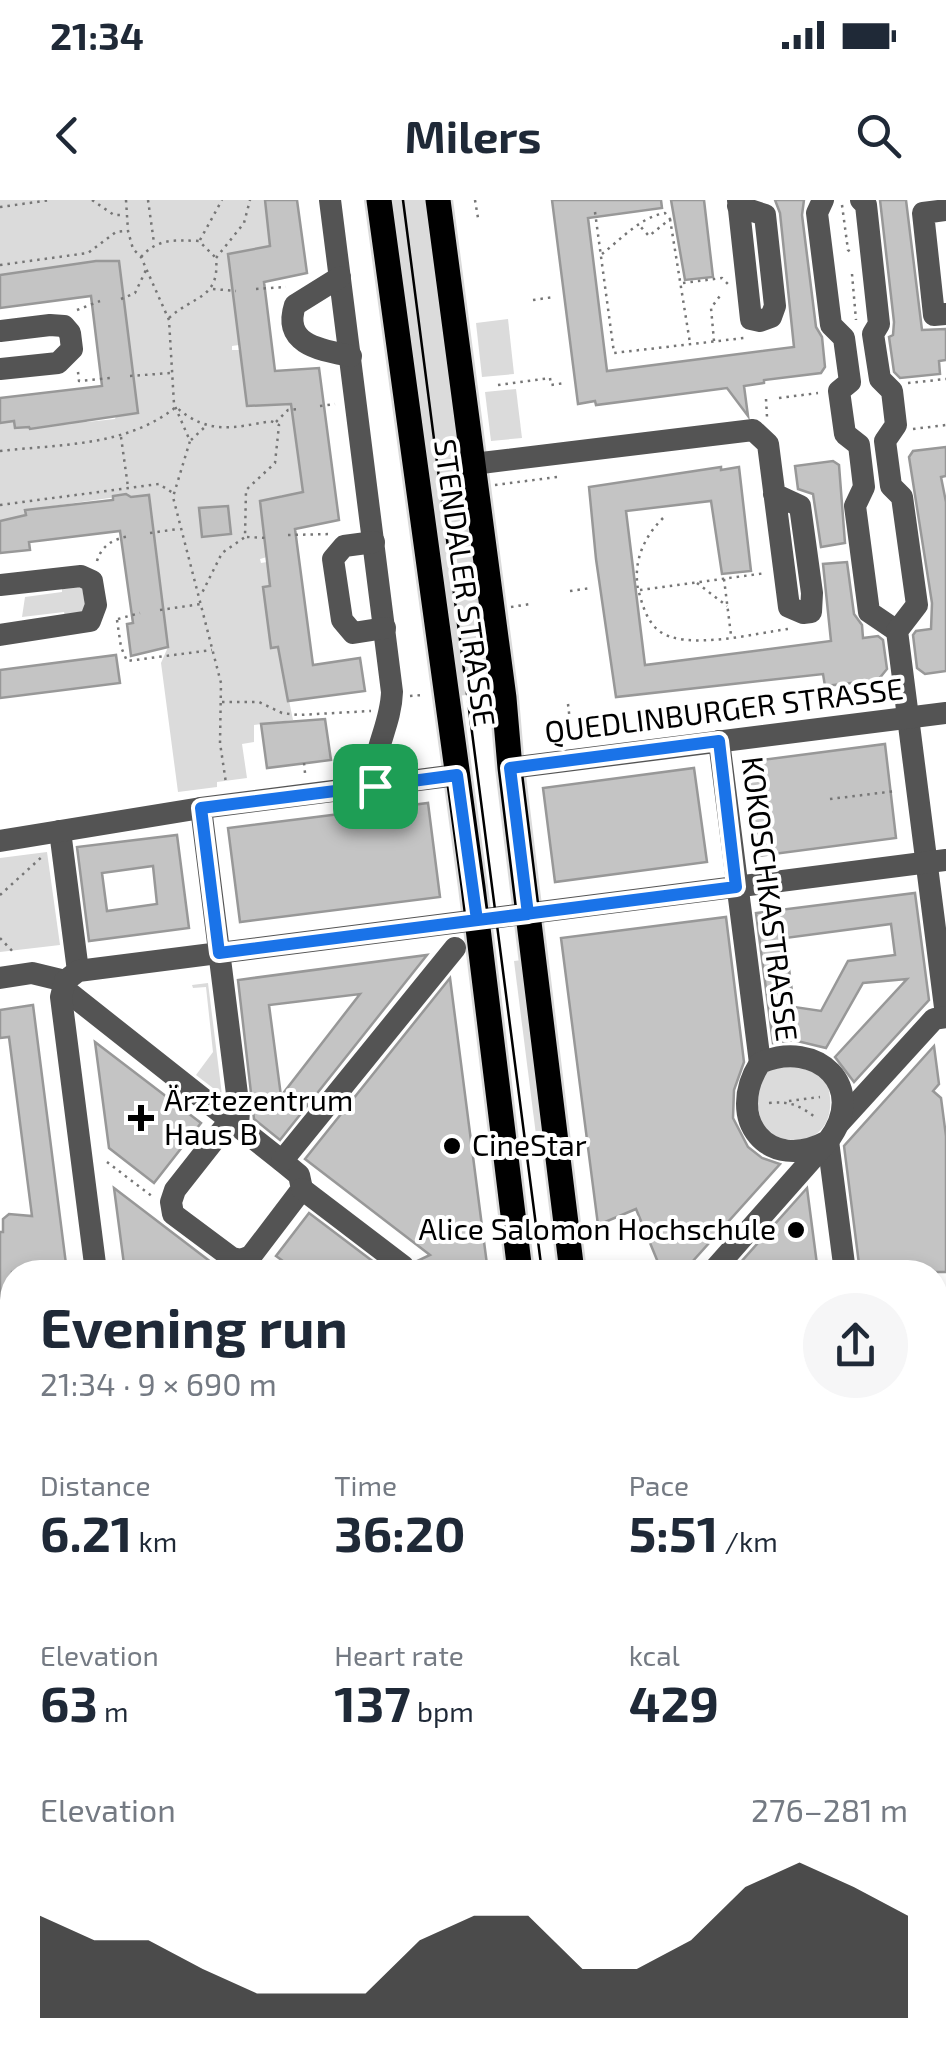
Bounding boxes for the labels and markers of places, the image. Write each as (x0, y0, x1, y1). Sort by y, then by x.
pin (333, 744, 418, 829)
place label: Ärztezentrum Haus B (164, 1081, 353, 1151)
marker: Ärztezentrum Haus B (128, 1105, 154, 1131)
place label: CineStar (472, 1126, 587, 1162)
marker: CineStar (441, 1135, 463, 1157)
place label: Alice Salomon Hochschule (418, 1210, 776, 1246)
marker: Alice Salomon Hochschule (785, 1219, 807, 1241)

